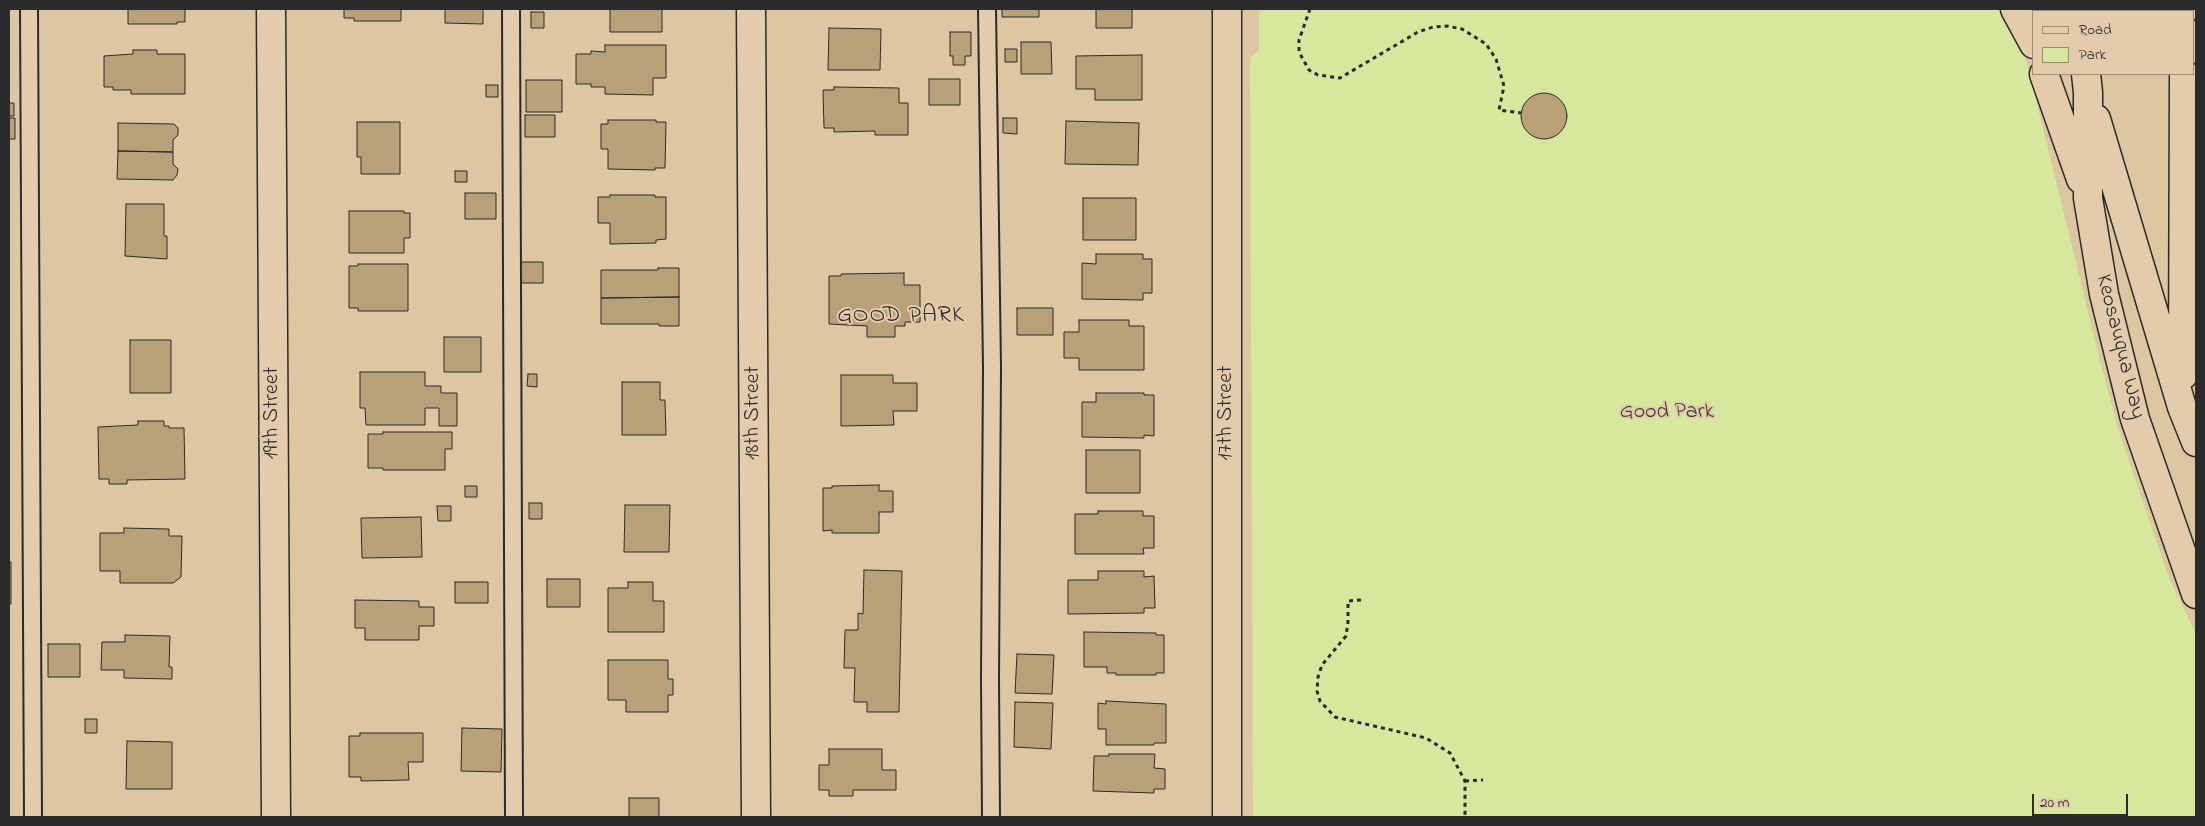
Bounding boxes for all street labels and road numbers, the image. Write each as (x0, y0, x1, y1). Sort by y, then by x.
street label: Keosauqua Way (2088, 272, 2150, 422)
street label: 18th Street (741, 366, 767, 460)
street label: 17th Street (1214, 366, 1240, 460)
street label: 19th Street (260, 367, 286, 459)

